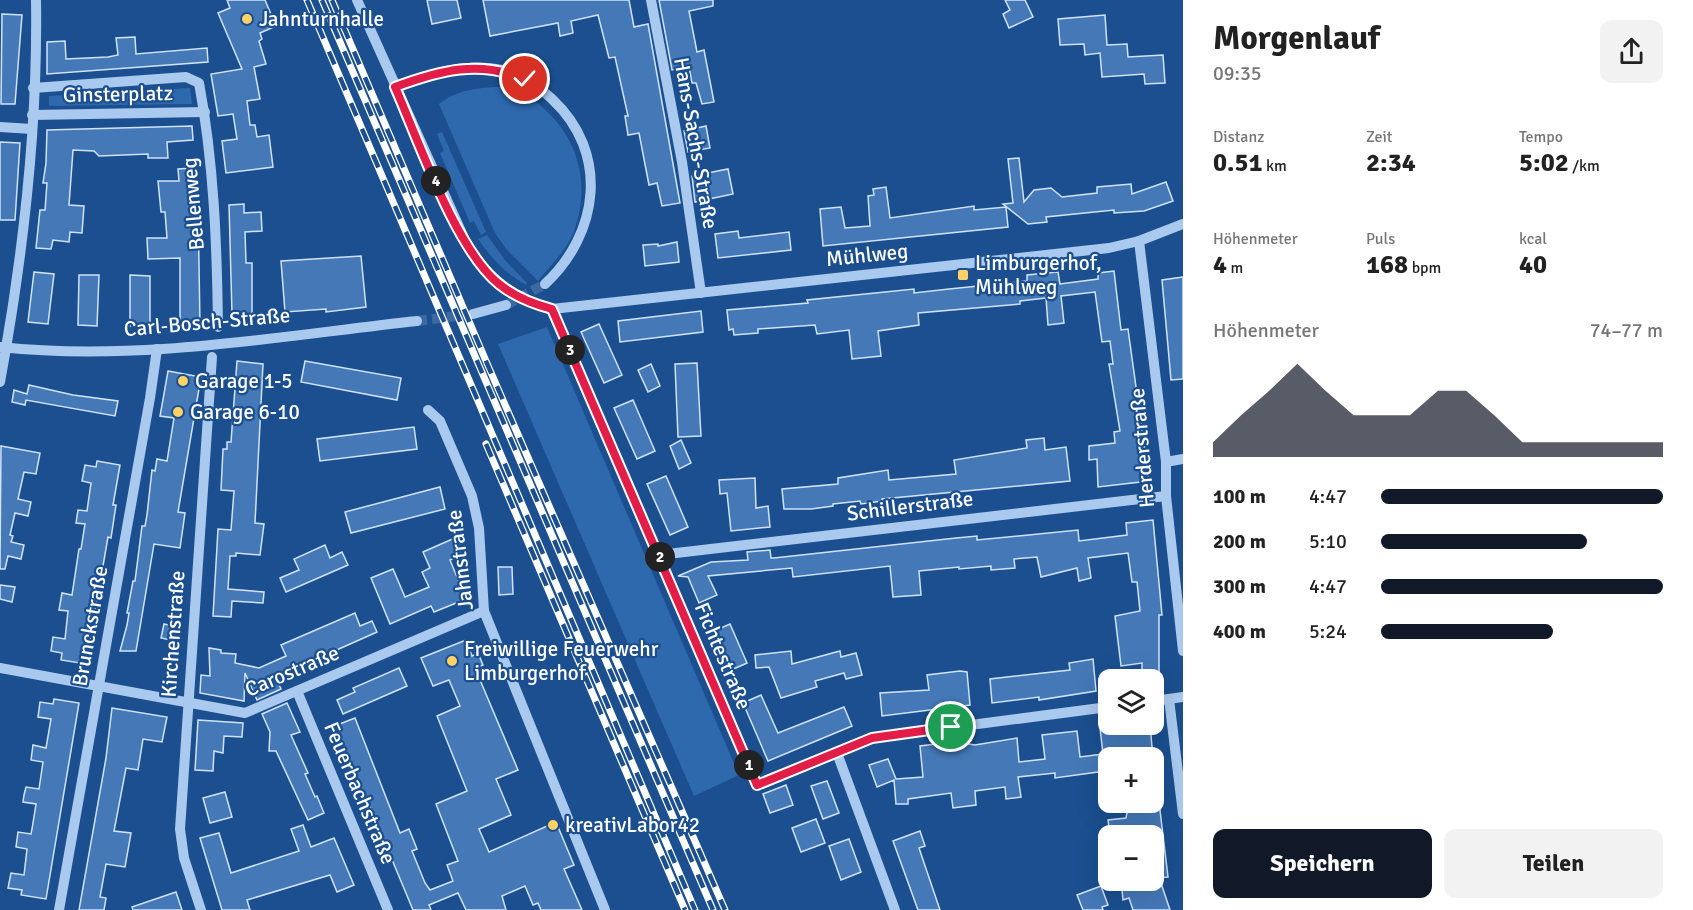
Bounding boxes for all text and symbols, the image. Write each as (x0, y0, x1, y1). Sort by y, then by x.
place label: Jahnturnhalle (259, 6, 384, 32)
marker: Jahnturnhalle (240, 12, 254, 26)
text: Morgenlauf (1213, 18, 1380, 59)
button: share (1600, 20, 1663, 83)
pin (499, 53, 550, 104)
street label: Hans-Sachs-Straße (668, 55, 724, 231)
text: 09:35 (1213, 61, 1262, 86)
icon: check (508, 62, 541, 95)
street label: Ginsterplatz (63, 80, 173, 108)
text: Distanz (1213, 127, 1264, 147)
text: Zeit (1366, 127, 1392, 147)
text: Tempo (1519, 127, 1563, 147)
text: 0.51 (1213, 147, 1263, 179)
text: 2:34 (1366, 147, 1416, 179)
text: 5:02 (1519, 147, 1569, 179)
street label: Bellenweg (176, 156, 210, 252)
text: km (1263, 156, 1287, 176)
text: /km (1569, 156, 1600, 176)
pin: 4 (421, 166, 451, 196)
text: 4 (432, 171, 440, 191)
text: Höhenmeter (1213, 229, 1298, 249)
text: Puls (1366, 229, 1395, 249)
text: kcal (1519, 229, 1547, 249)
street label: Mühlweg (825, 238, 909, 272)
text: 4 (1213, 249, 1227, 281)
text: 168 (1366, 249, 1408, 281)
text: 40 (1519, 249, 1547, 281)
place label: Limburgerhof, Mühlweg (975, 250, 1102, 300)
text: m (1227, 258, 1243, 278)
text: bpm (1408, 258, 1441, 278)
marker: Limburgerhof, Mühlweg (956, 268, 970, 282)
street label: Carl-Bosch-Straße (123, 302, 291, 342)
text: Höhenmeter (1213, 318, 1319, 343)
text: 74–77 m (1590, 318, 1663, 343)
pin: 3 (555, 335, 585, 365)
text: 3 (566, 340, 574, 360)
place label: Garage 1-5 (195, 368, 293, 394)
marker: Garage 1-5 (176, 374, 190, 388)
street label: Herderstraße (1124, 387, 1160, 509)
place label: Garage 6-10 (190, 399, 300, 425)
marker: Garage 6-10 (171, 405, 185, 419)
text: 100 m (1213, 484, 1266, 509)
text: 4:47 (1309, 484, 1347, 509)
street label: Schillerstraße (845, 485, 975, 527)
street label: Jahnstraße (441, 508, 479, 612)
text: 200 m (1213, 529, 1266, 554)
text: 5:10 (1309, 529, 1347, 554)
pin: 2 (645, 542, 675, 572)
text: 2 (656, 547, 664, 567)
street label: Brunckstraße (67, 564, 113, 688)
street label: Kirchenstraße (156, 570, 190, 698)
text: 300 m (1213, 574, 1266, 599)
text: 4:47 (1309, 574, 1347, 599)
street label: Fichtestraße (689, 598, 757, 714)
text: 400 m (1213, 619, 1266, 644)
text: 5:24 (1309, 619, 1347, 644)
place label: Freiwillige Feuerwehr Limburgerhof (464, 636, 659, 686)
street label: Carostraße (241, 640, 343, 702)
marker: Freiwillige Feuerwehr Limburgerhof (445, 654, 459, 668)
map controls (1098, 669, 1164, 891)
button: layers (1098, 669, 1164, 735)
pin (925, 701, 976, 752)
icon: arrive (934, 710, 967, 743)
street label: Feuerbachstraße (318, 718, 402, 868)
button: + (1098, 747, 1164, 813)
pin: 1 (734, 750, 764, 780)
text: 1 (745, 755, 753, 775)
place label: kreativLabor42 (565, 812, 700, 838)
marker: kreativLabor42 (546, 818, 560, 832)
button: − (1098, 825, 1164, 891)
button: Speichern (1213, 829, 1432, 898)
button: Teilen (1444, 829, 1663, 898)

